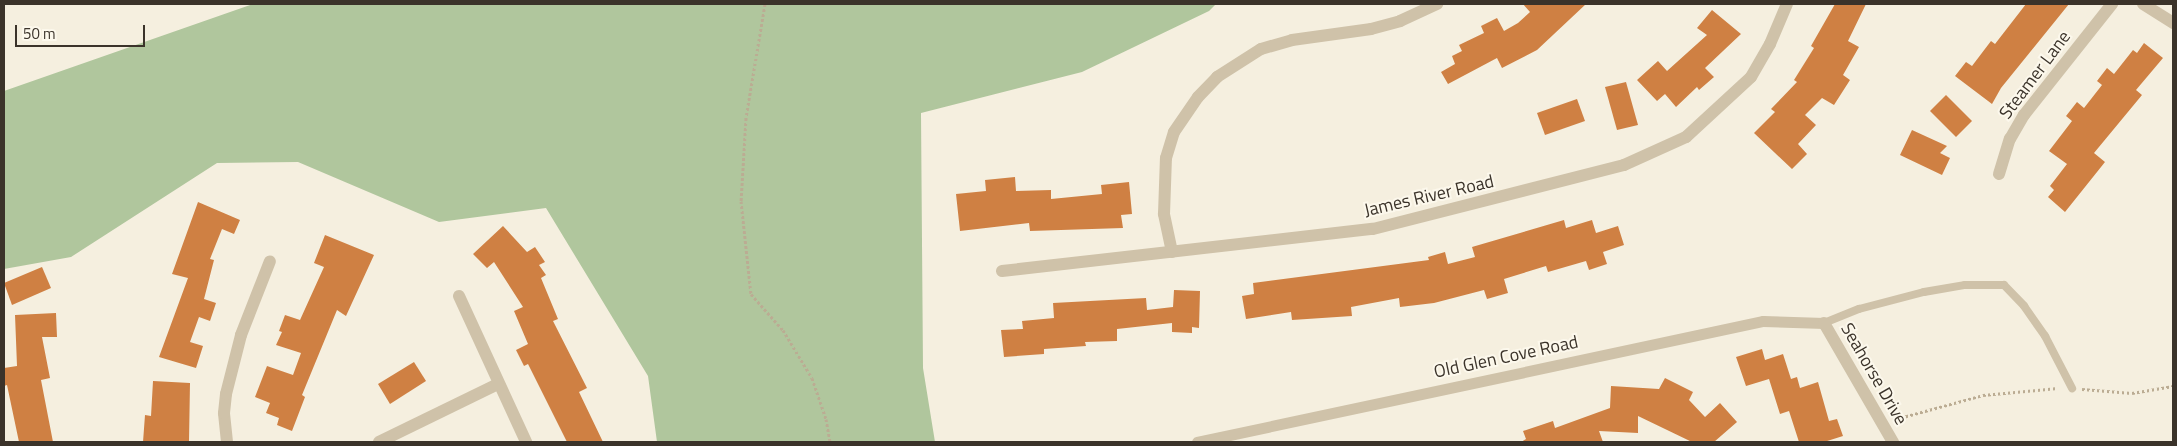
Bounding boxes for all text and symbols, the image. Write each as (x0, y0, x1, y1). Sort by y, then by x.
scale bar (18, 15, 148, 47)
text: 50 m (23, 22, 56, 45)
street label: Steamer Lane (1995, 27, 2075, 123)
street label: James River Road (1362, 171, 1496, 221)
street label: Seahorse Drive (1836, 319, 1912, 429)
street label: Old Glen Cove Road (1432, 331, 1580, 383)

